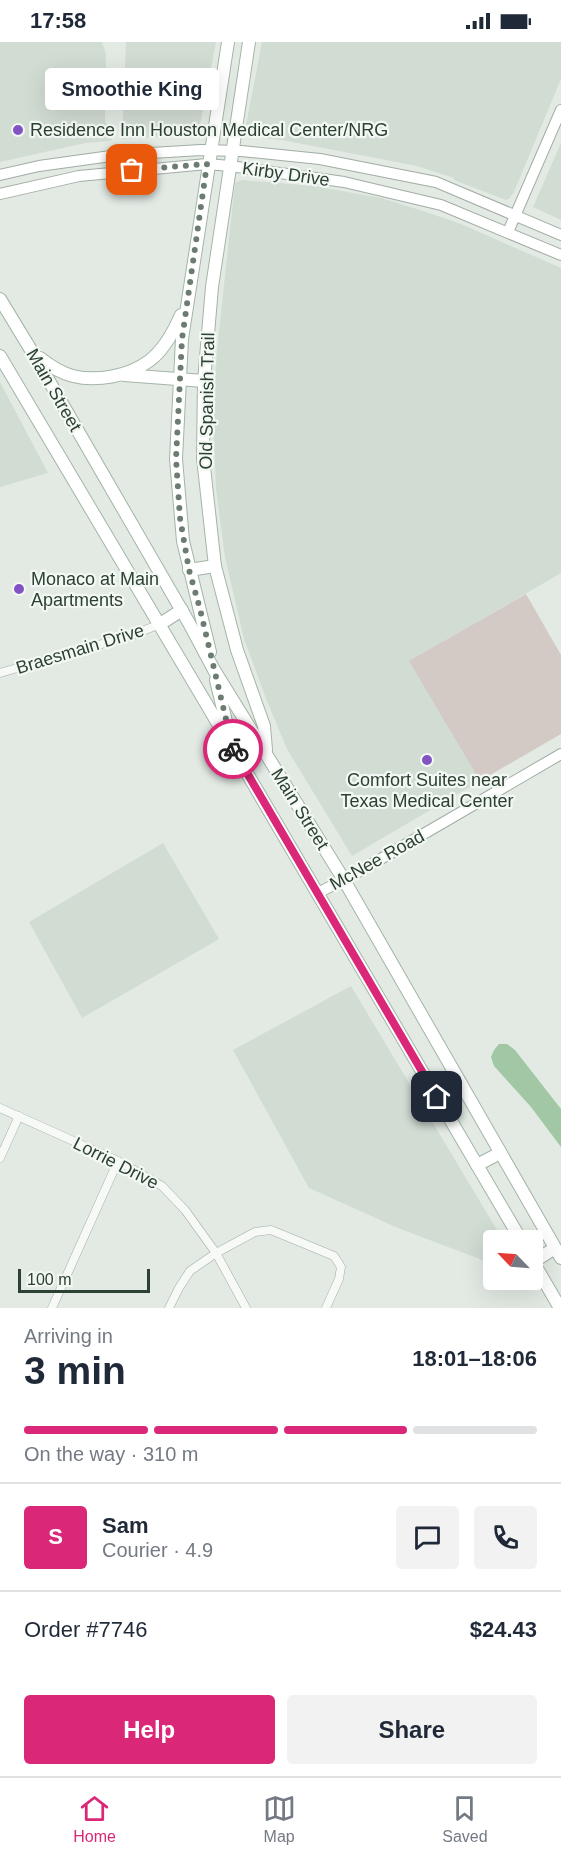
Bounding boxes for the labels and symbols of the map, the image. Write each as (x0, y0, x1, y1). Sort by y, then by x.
callout: Smoothie King (45, 68, 219, 110)
place label: Residence Inn Houston Medical Center/NRG (30, 120, 388, 140)
marker: Residence Inn Houston Medical Center/NRG (11, 123, 25, 137)
pin (106, 144, 157, 195)
street label: Kirby Drive (241, 158, 331, 190)
street label: Old Spanish Trail (196, 332, 218, 470)
street label: Main Street (22, 345, 86, 435)
place label: Monaco at Main Apartments (31, 569, 159, 610)
marker: Monaco at Main Apartments (12, 582, 26, 596)
street label: Braesmain Drive (13, 620, 147, 678)
courier (203, 719, 263, 779)
marker: Comfort Suites near Texas Medical Center (420, 753, 434, 767)
street label: Main Street (267, 765, 333, 853)
place label: Comfort Suites near Texas Medical Center (340, 770, 514, 811)
street label: McNee Road (326, 826, 428, 894)
pin (411, 1071, 462, 1122)
street label: Lorrie Drive (70, 1133, 162, 1193)
north arrow (483, 1230, 543, 1290)
scale bar (18, 1266, 150, 1294)

